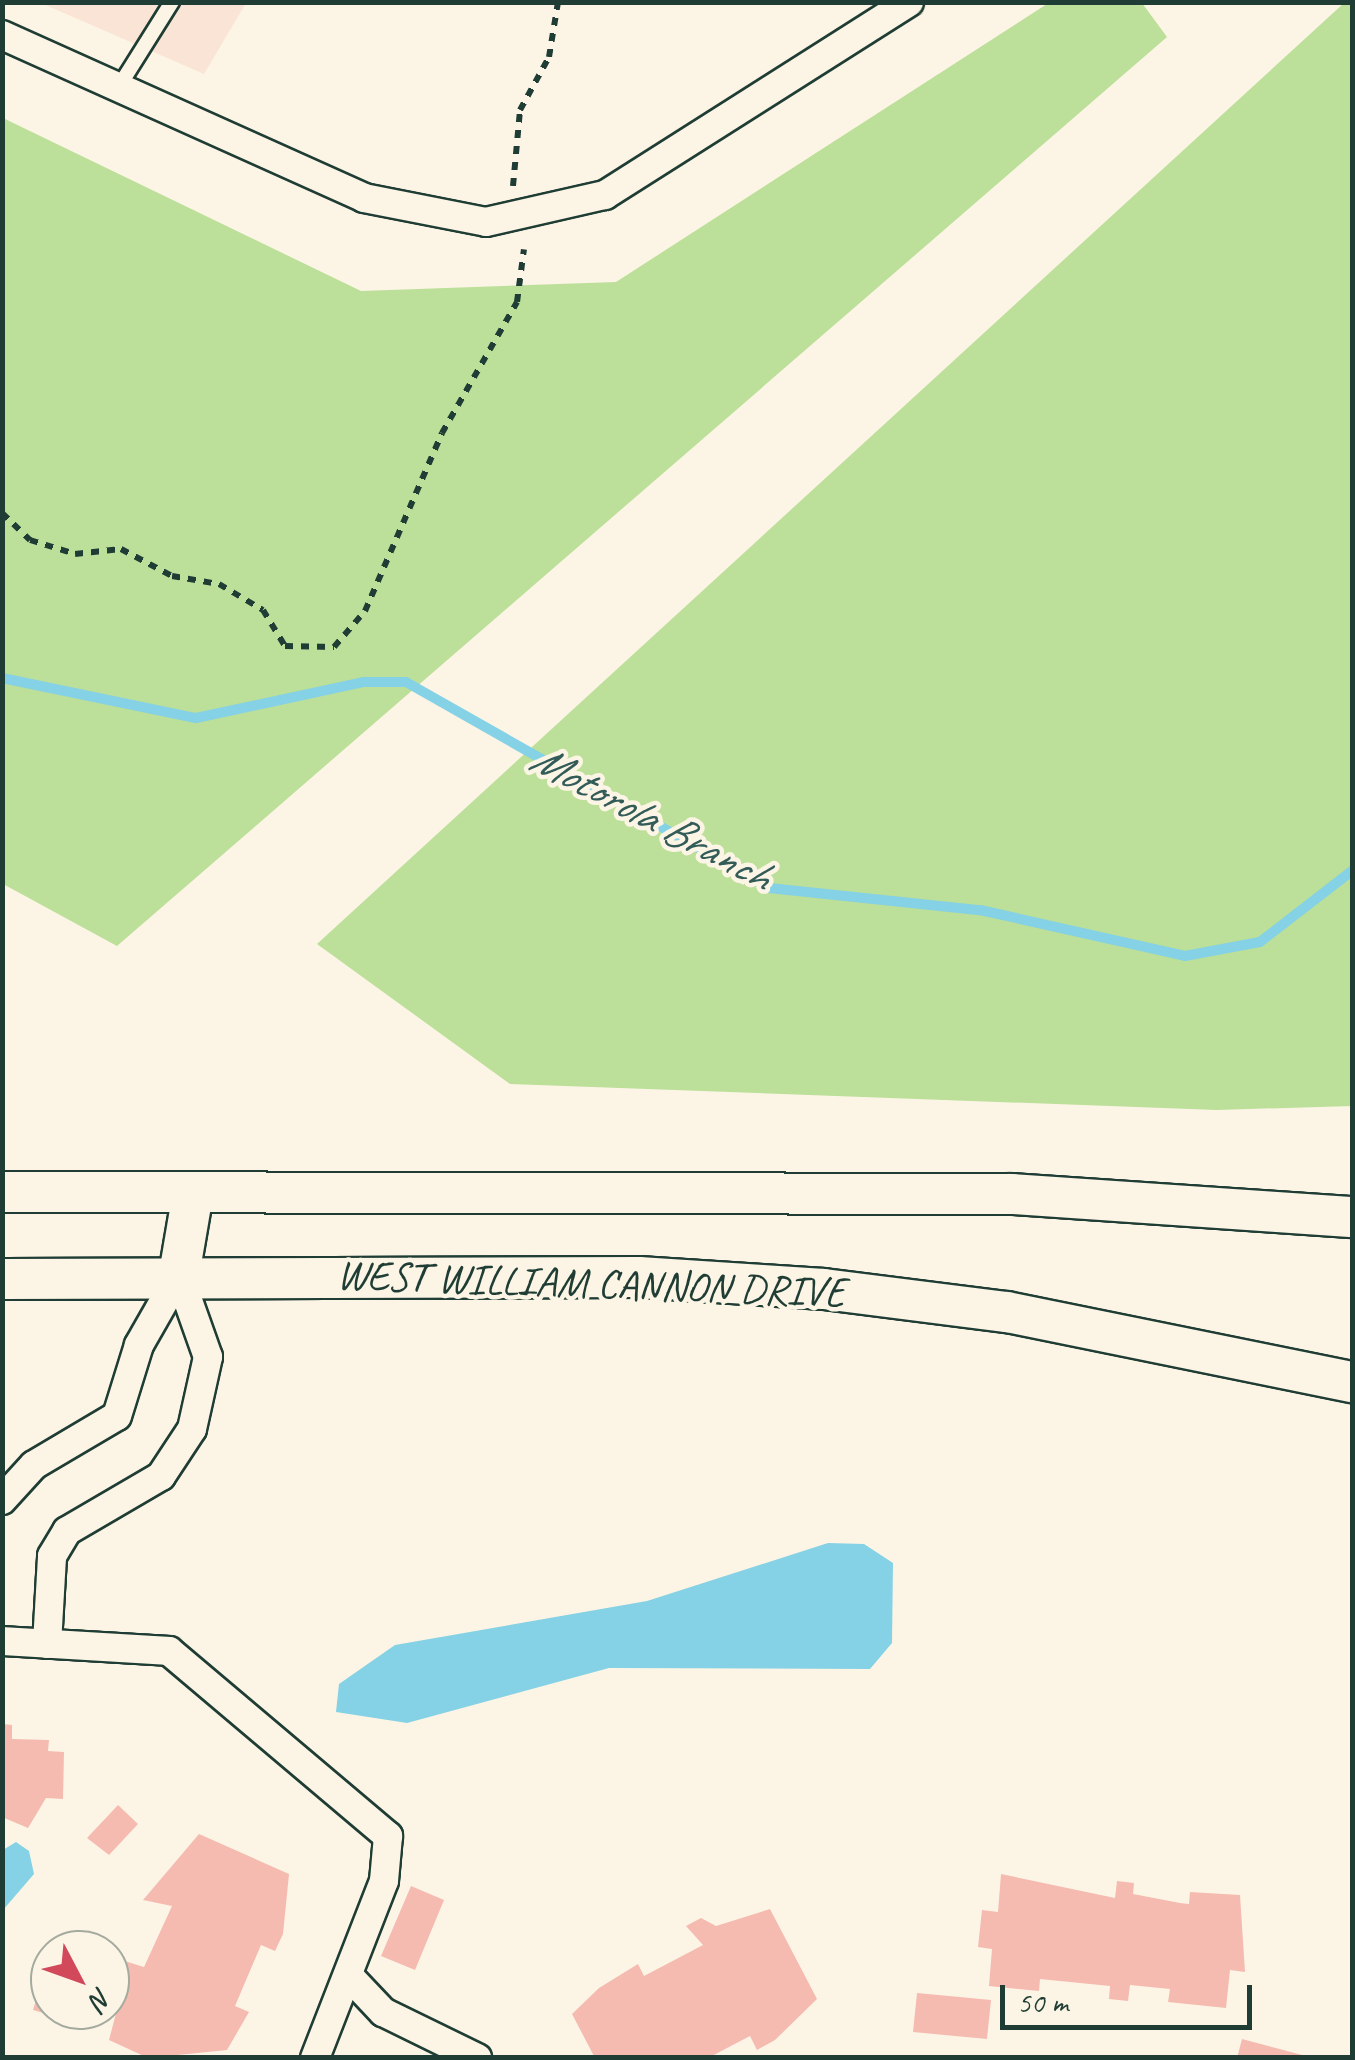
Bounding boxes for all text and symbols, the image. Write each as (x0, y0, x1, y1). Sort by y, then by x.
water label: Motorola Branch (521, 731, 781, 903)
street label: WEST WILLIAM CANNON DRIVE (336, 1250, 846, 1318)
north arrow (30, 1930, 130, 2030)
scale bar (1005, 1965, 1258, 2027)
text: N (83, 1981, 120, 2017)
text: 50 m (1017, 1983, 1068, 2021)

